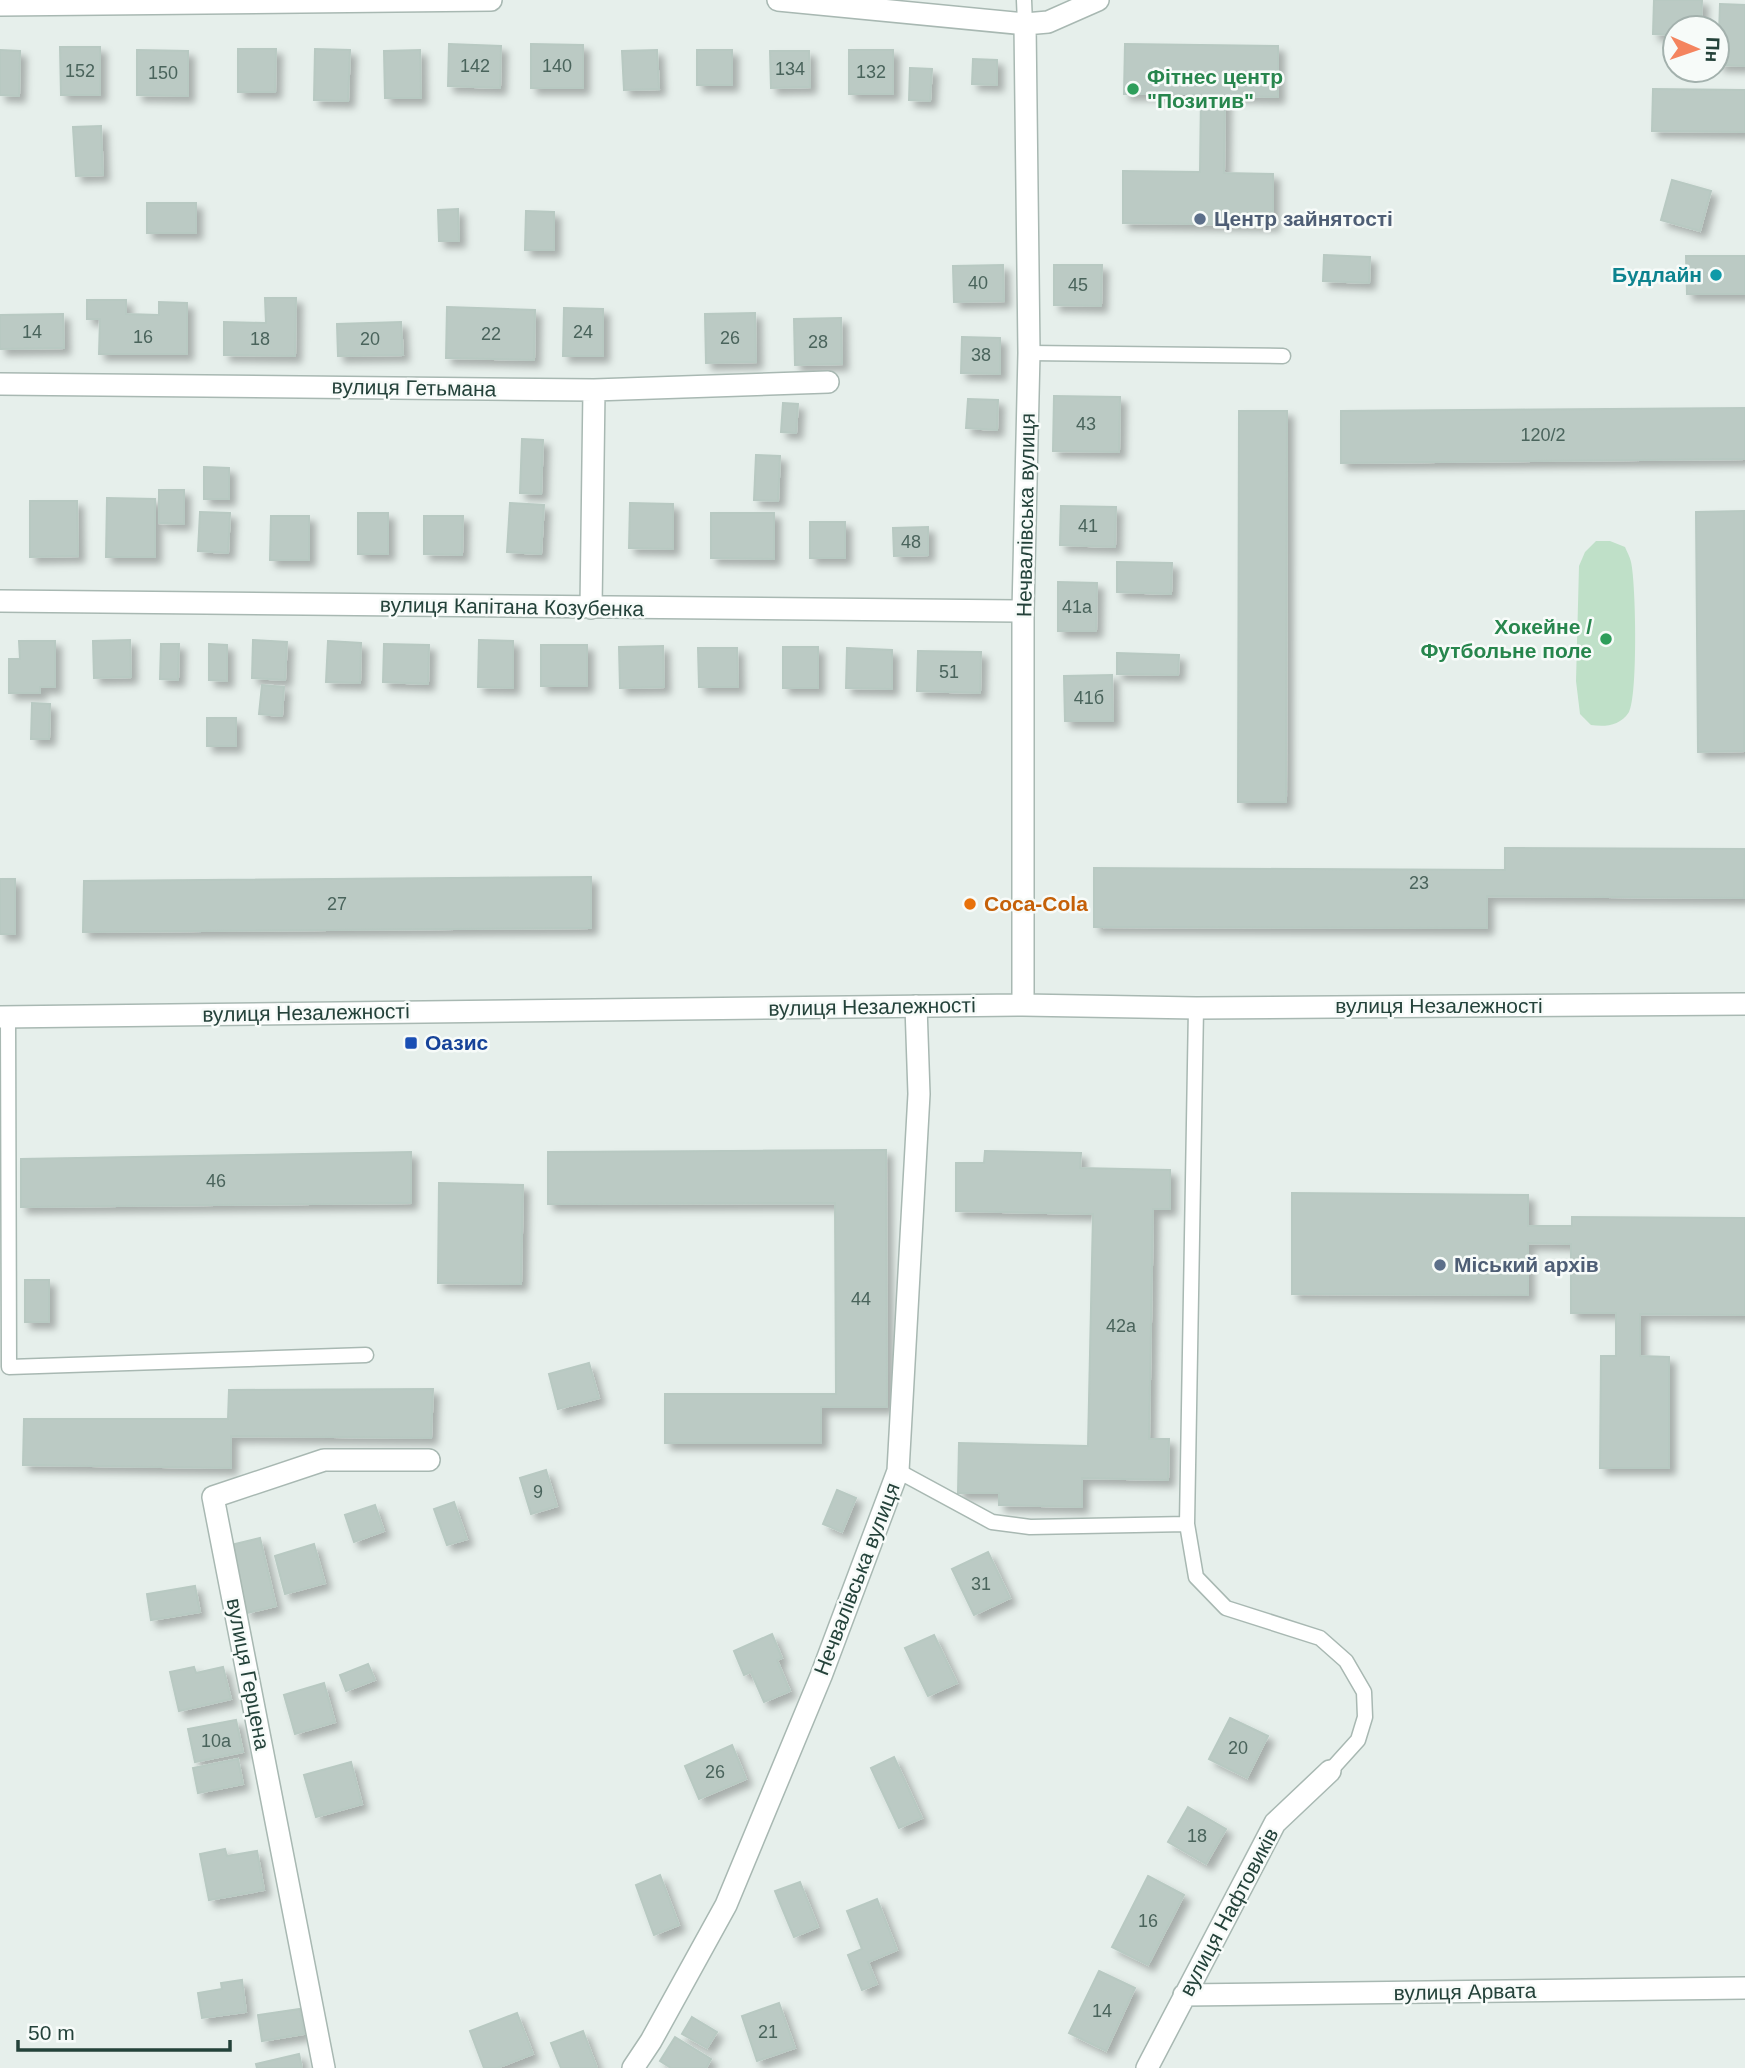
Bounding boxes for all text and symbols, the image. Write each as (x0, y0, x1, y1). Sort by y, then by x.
north arrow (1661, 14, 1731, 84)
text: Пн (1702, 37, 1723, 63)
house number: 142 (460, 56, 490, 76)
house number: 140 (542, 56, 572, 76)
house number: 134 (775, 59, 805, 79)
house number: 152 (65, 61, 95, 81)
house number: 132 (856, 62, 886, 82)
house number: 150 (148, 63, 178, 83)
place label: Фітнес центр "Позитив" (1147, 65, 1283, 112)
marker: Фітнес центр "Позитив" (1125, 81, 1141, 97)
place label: Центр зайнятості (1214, 207, 1393, 230)
marker: Центр зайнятості (1192, 211, 1208, 227)
place label: Будлайн (1612, 263, 1702, 286)
marker: Будлайн (1708, 267, 1724, 283)
house number: 40 (968, 273, 988, 293)
house number: 45 (1068, 275, 1088, 295)
house number: 14 (22, 322, 42, 342)
house number: 24 (573, 322, 593, 342)
house number: 22 (481, 324, 501, 344)
house number: 16 (133, 327, 153, 347)
house number: 26 (720, 328, 740, 348)
house number: 18 (250, 329, 270, 349)
house number: 20 (360, 329, 380, 349)
house number: 28 (808, 332, 828, 352)
house number: 38 (971, 345, 991, 365)
street label: вулиця Гетьмана (331, 375, 497, 400)
street label: Нечвалівська вулиця (1012, 413, 1039, 617)
house number: 43 (1076, 414, 1096, 434)
house number: 120/2 (1520, 425, 1566, 445)
house number: 41 (1078, 516, 1098, 536)
house number: 48 (901, 532, 921, 552)
street label: вулиця Капітана Козубенка (380, 593, 645, 620)
house number: 41а (1062, 597, 1093, 617)
place label: Хокейне / Футбольне поле (1420, 615, 1592, 662)
marker: Хокейне / Футбольне поле (1598, 631, 1614, 647)
house number: 51 (939, 662, 959, 682)
house number: 41б (1074, 688, 1104, 708)
house number: 23 (1409, 873, 1429, 893)
place label: Coca-Cola (984, 892, 1088, 915)
house number: 27 (327, 894, 347, 914)
marker: Coca-Cola (962, 896, 978, 912)
street label: вулиця Незалежності (768, 993, 976, 1020)
street label: вулиця Незалежності (1335, 994, 1543, 1017)
street label: вулиця Незалежності (202, 999, 410, 1026)
place label: Оазис (425, 1031, 489, 1054)
marker: Оазис (403, 1035, 419, 1051)
house number: 46 (206, 1171, 226, 1191)
place label: Міський архів (1454, 1253, 1599, 1276)
marker: Міський архів (1432, 1257, 1448, 1273)
house number: 44 (851, 1289, 871, 1309)
house number: 42а (1106, 1316, 1137, 1336)
street label: Нечвалівська вулиця (809, 1479, 904, 1678)
house number: 9 (533, 1482, 543, 1502)
house number: 31 (971, 1574, 991, 1594)
street label: вулиця Герцена (223, 1596, 275, 1752)
house number: 10а (201, 1731, 232, 1751)
house number: 20 (1228, 1738, 1248, 1758)
house number: 26 (705, 1762, 725, 1782)
street label: вулиця Нафтовиків (1175, 1824, 1283, 2000)
house number: 18 (1187, 1826, 1207, 1846)
house number: 16 (1138, 1911, 1158, 1931)
street label: вулиця Арвата (1393, 1979, 1537, 2004)
house number: 14 (1092, 2001, 1112, 2021)
scale bar (18, 2008, 229, 2052)
text: 50 m (28, 2021, 75, 2044)
house number: 21 (758, 2022, 778, 2042)

